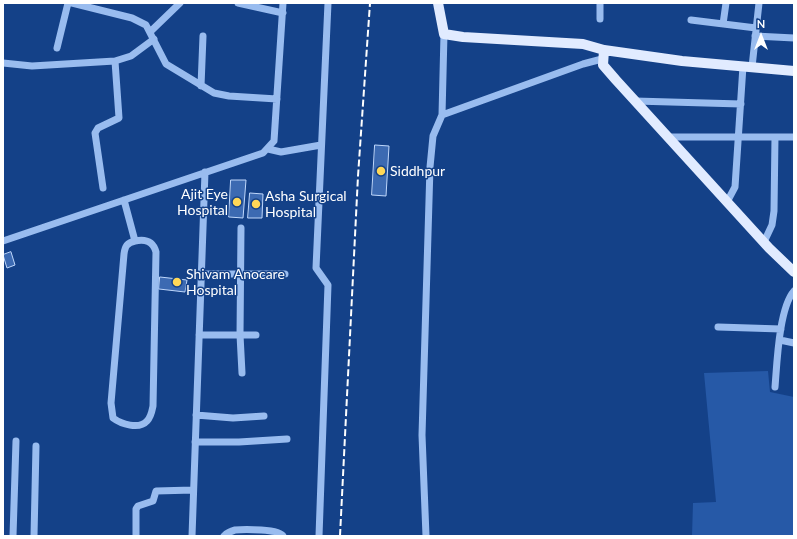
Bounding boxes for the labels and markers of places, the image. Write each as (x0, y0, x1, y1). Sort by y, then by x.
place label: Siddhpur (390, 163, 445, 179)
marker: Siddhpur (375, 165, 387, 177)
place label: Ajit Eye Hospital (177, 186, 228, 218)
place label: Asha Surgical Hospital (265, 188, 347, 220)
marker: Ajit Eye Hospital (231, 196, 243, 208)
marker: Asha Surgical Hospital (250, 198, 262, 210)
place label: Shivam Anocare Hospital (186, 266, 285, 298)
marker: Shivam Anocare Hospital (171, 276, 183, 288)

